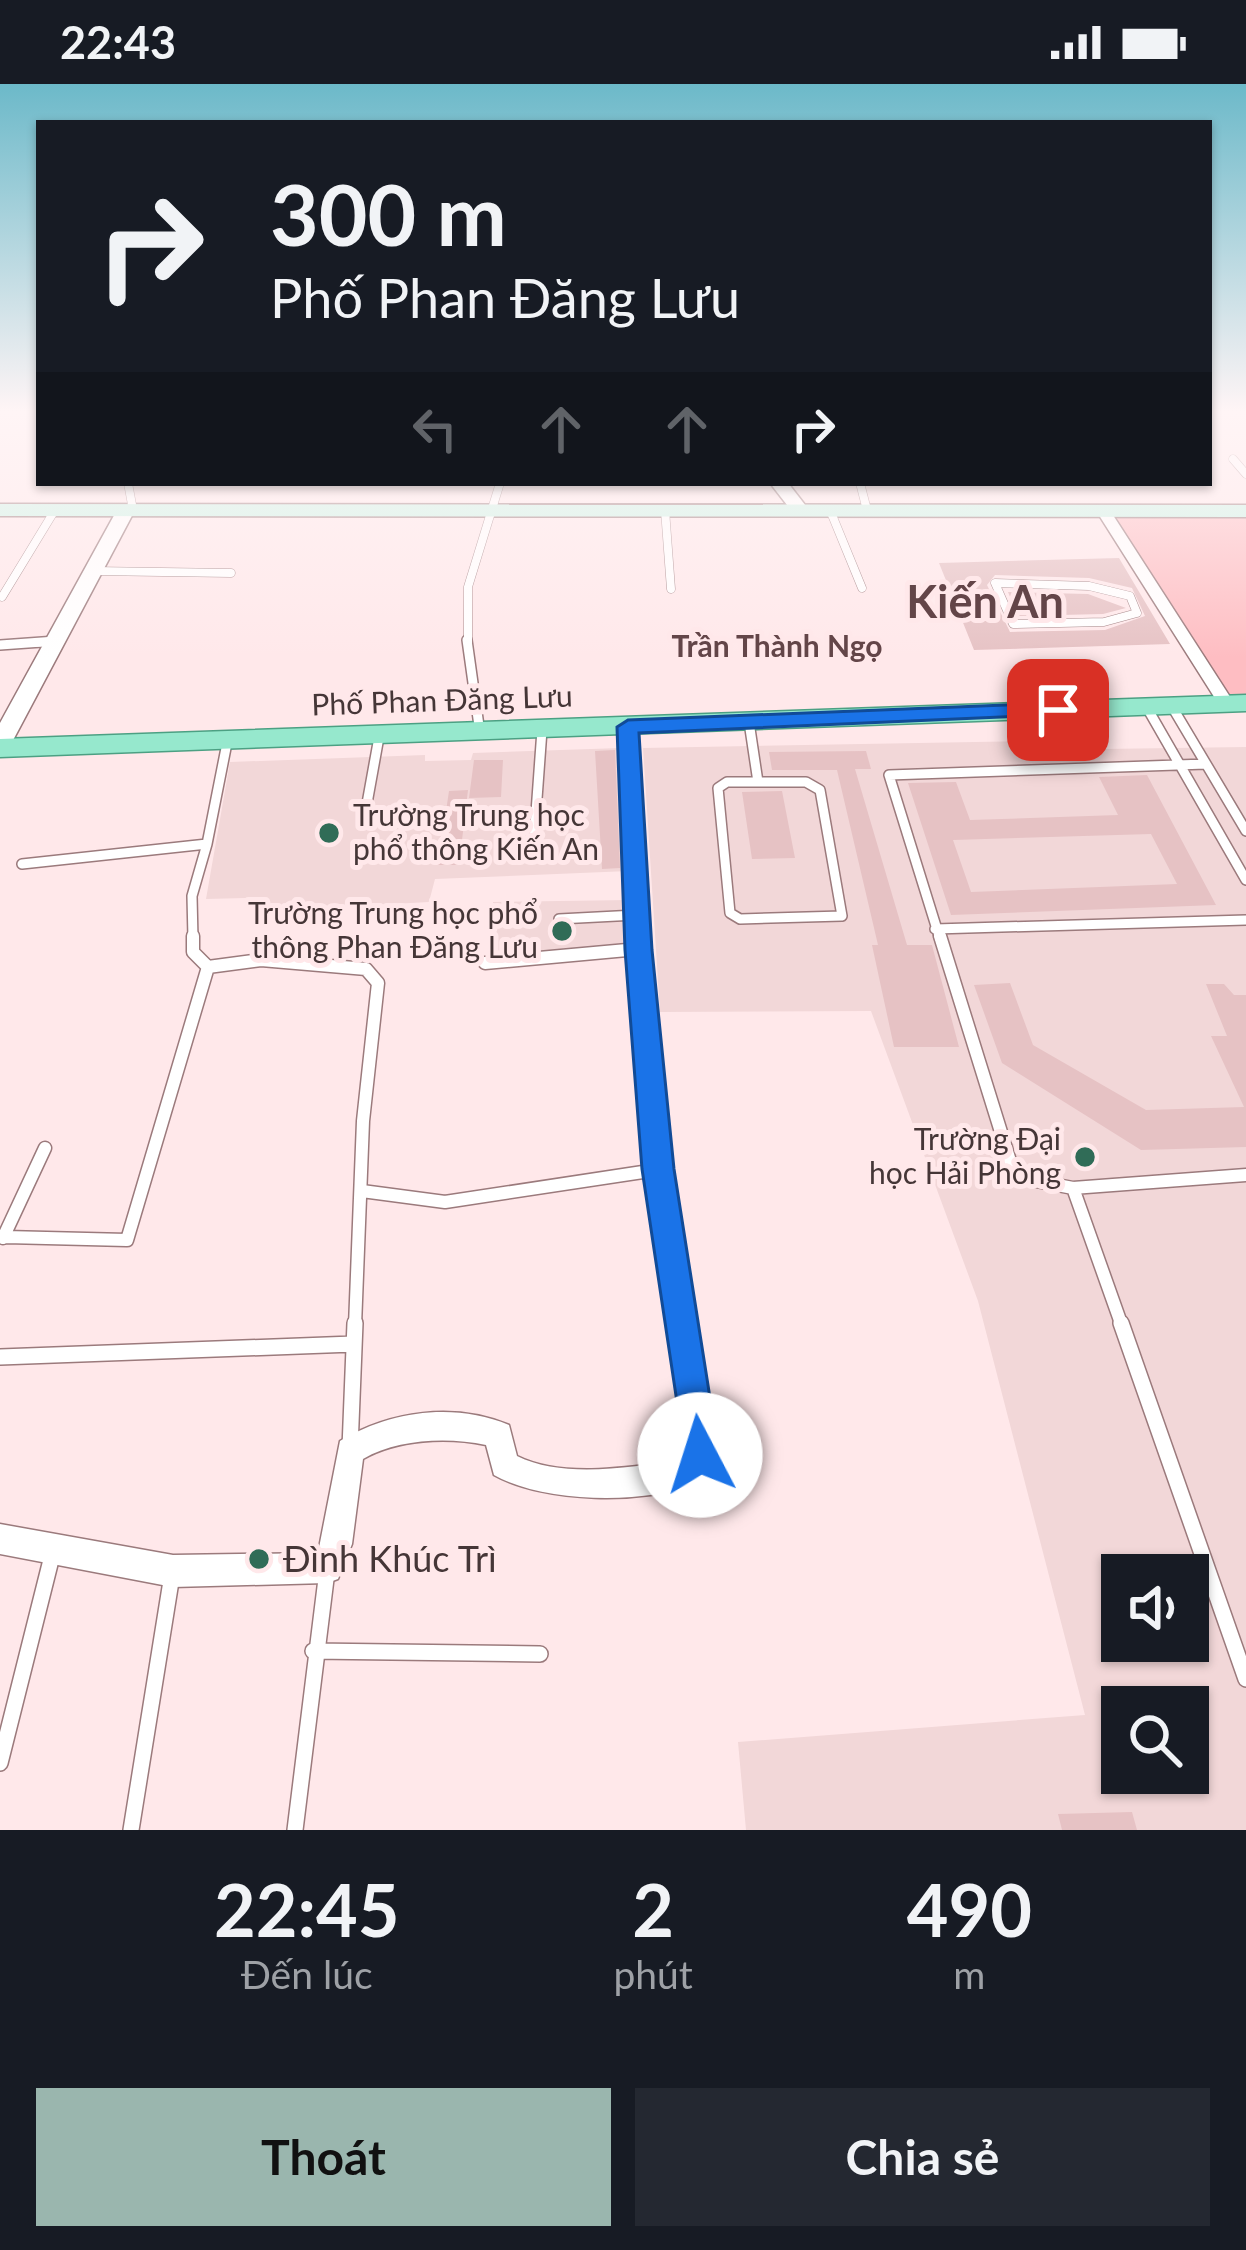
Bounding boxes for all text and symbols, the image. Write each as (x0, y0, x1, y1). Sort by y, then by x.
text: 22:43 (60, 15, 176, 69)
text: 300 m (270, 163, 507, 264)
icon: right (72, 168, 228, 324)
text: Phố Phan Đăng Lưu (270, 265, 740, 330)
icon: left (402, 396, 468, 462)
icon: ahead (528, 396, 594, 462)
icon: ahead (654, 396, 720, 462)
icon: right (780, 396, 846, 462)
district label: Kiến An (906, 574, 1064, 628)
district label: Trần Thành Ngọ (672, 627, 882, 663)
pin (1007, 659, 1109, 761)
street label: Phố Phan Đăng Lưu (311, 676, 573, 722)
icon: arrive (1025, 677, 1091, 743)
place label: Trường Trung học phổ thông Kiến An (353, 796, 599, 866)
marker: Trường Trung học phổ thông Kiến An (316, 820, 342, 846)
place label: Trường Trung học phổ thông Phan Đăng Lưu (248, 894, 538, 964)
marker: Trường Trung học phổ thông Phan Đăng Lưu (549, 918, 575, 944)
place label: Trường Đại học Hải Phòng (869, 1120, 1061, 1190)
marker: Trường Đại học Hải Phòng (1072, 1144, 1098, 1170)
position arrow (637, 1392, 763, 1518)
place label: Đình Khúc Trì (283, 1536, 497, 1580)
marker: Đình Khúc Trì (246, 1546, 272, 1572)
map controls (1101, 1554, 1209, 1794)
button: sound (1101, 1554, 1209, 1662)
button: search (1101, 1686, 1209, 1794)
text: 22:45 (214, 1866, 400, 1952)
text: 2 (632, 1866, 674, 1952)
text: 490 (907, 1866, 1032, 1952)
text: Đến lúc (241, 1951, 373, 1997)
text: phút (613, 1951, 693, 1997)
text: m (953, 1951, 985, 1997)
button: Thoát (36, 2088, 611, 2226)
button: Chia sẻ (635, 2088, 1210, 2226)

